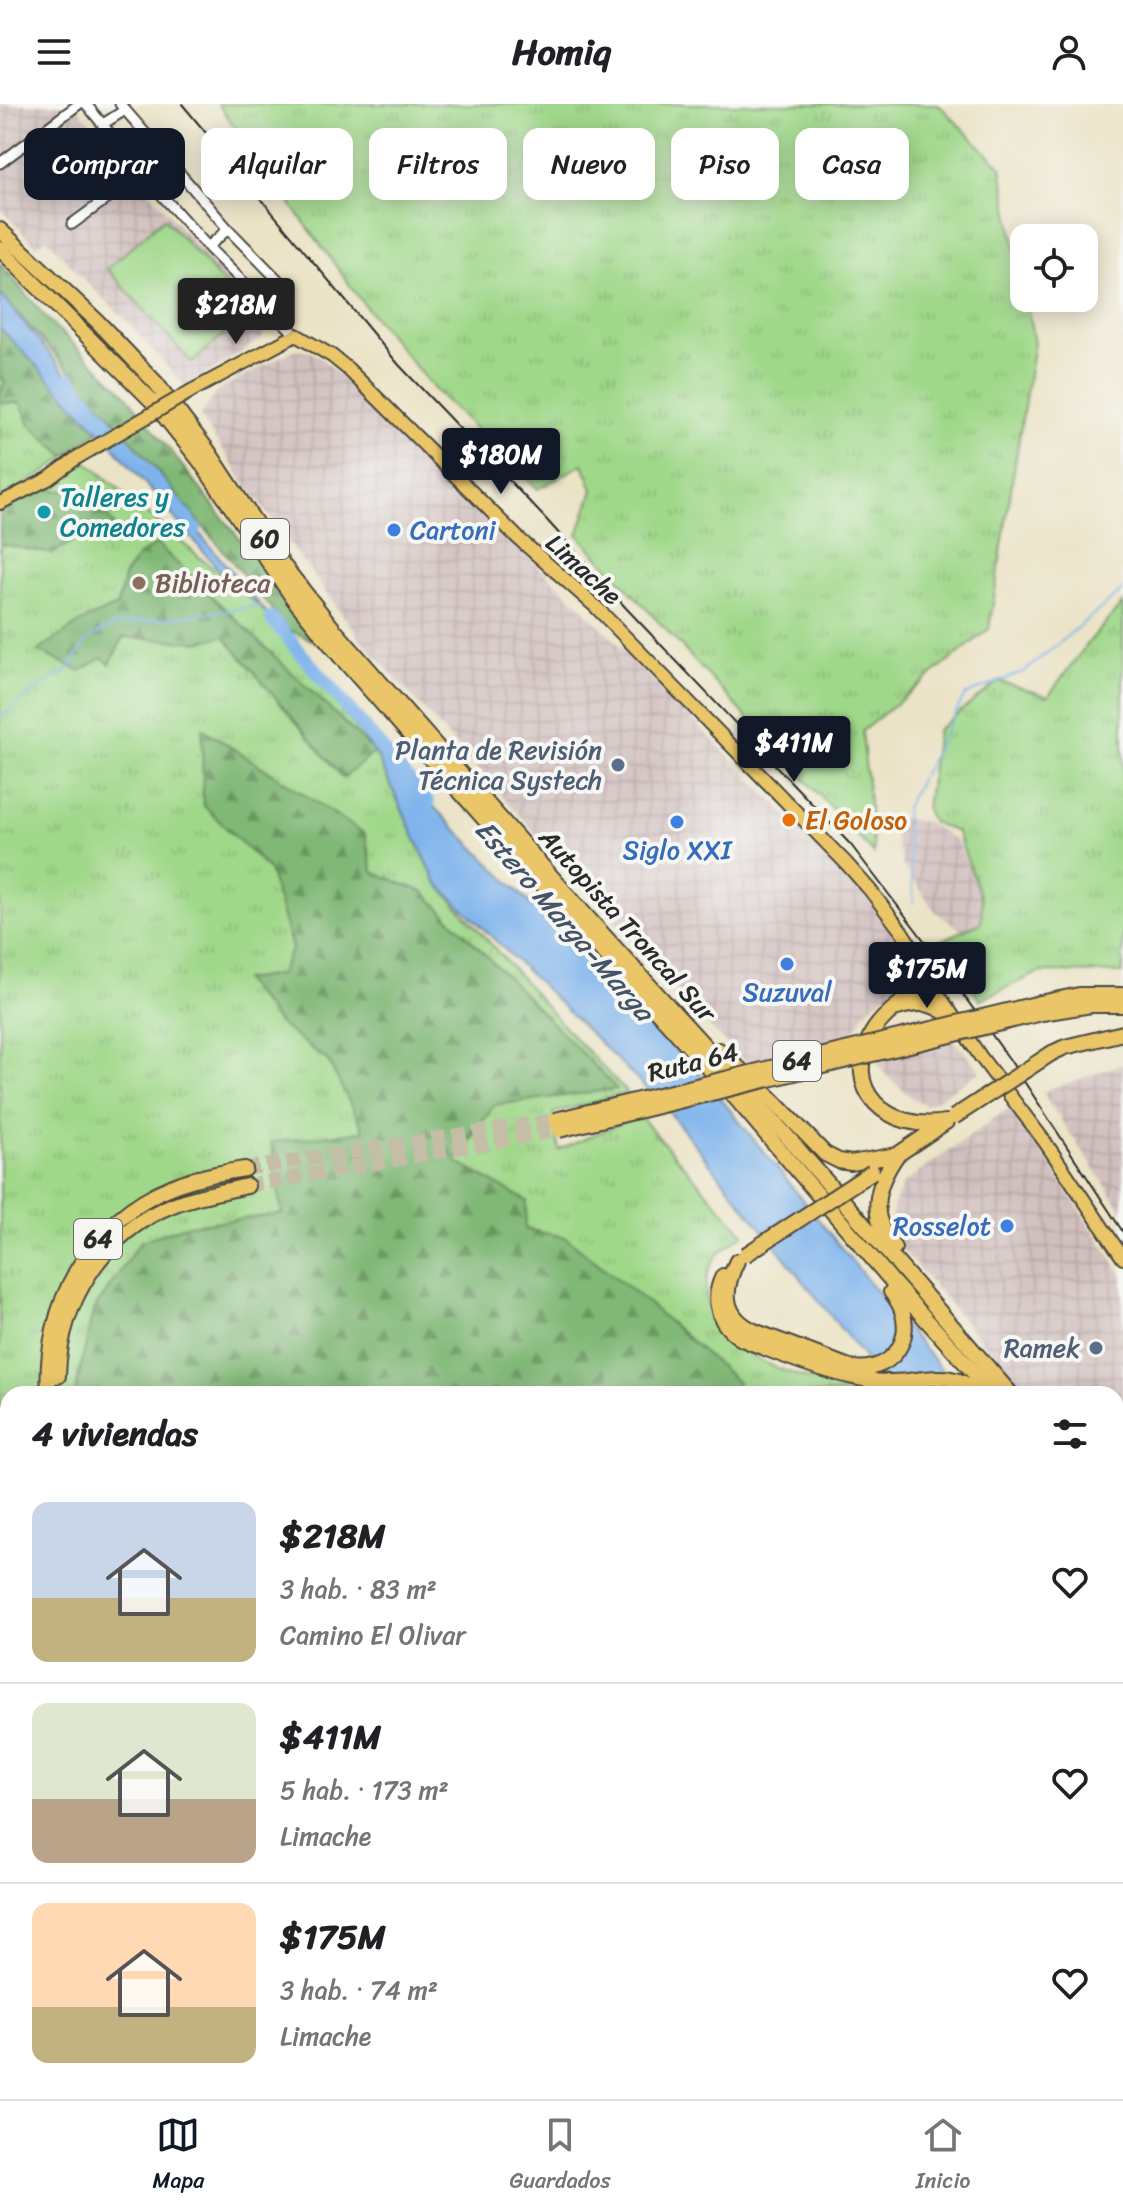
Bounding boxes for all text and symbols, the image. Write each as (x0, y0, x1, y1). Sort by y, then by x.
text: Homiq (512, 20, 611, 84)
icon: menu (32, 30, 76, 74)
icon: person (1047, 30, 1091, 74)
chip: Comprar (24, 128, 185, 200)
chip: Alquilar (201, 128, 353, 200)
chip: Filtros (369, 128, 507, 200)
chip: Nuevo (523, 128, 655, 200)
chip: Piso (671, 128, 779, 200)
chip: Casa (795, 128, 909, 200)
map controls (1010, 224, 1098, 312)
button: locate (1010, 224, 1098, 312)
pin: $218M (180, 278, 292, 346)
text: $218M (196, 281, 276, 327)
pin: $180M (445, 428, 557, 496)
text: $180M (460, 431, 542, 477)
place label: Talleres y Comedores (60, 474, 186, 550)
marker: Talleres y Comedores (35, 503, 53, 521)
place label: Cartoni (410, 507, 497, 553)
road number: 60 (241, 519, 289, 559)
marker: Cartoni (385, 521, 403, 539)
street label: Limache (535, 521, 634, 617)
place label: Biblioteca (155, 560, 271, 606)
marker: Biblioteca (130, 574, 148, 592)
pin: $411M (738, 716, 850, 784)
text: $411M (755, 719, 833, 765)
place label: Planta de Revisión Técnica Systech (395, 727, 602, 803)
marker: Planta de Revisión Técnica Systech (609, 756, 627, 774)
place label: El Goloso (805, 797, 907, 843)
water label: Estero Marga-Marga (462, 808, 669, 1035)
marker: El Goloso (780, 811, 798, 829)
marker: Siglo XXI (668, 813, 686, 831)
street label: Autopista Troncal Sur (527, 816, 729, 1034)
place label: Siglo XXI (623, 827, 733, 873)
pin: $175M (871, 942, 983, 1010)
text: $175M (887, 945, 967, 991)
marker: Suzuval (778, 955, 796, 973)
place label: Suzuval (742, 969, 832, 1015)
street label: Ruta 64 (643, 1029, 743, 1095)
road number: 64 (773, 1041, 821, 1081)
place label: Rosselot (893, 1203, 991, 1249)
marker: Rosselot (998, 1217, 1016, 1235)
road number: 64 (74, 1219, 122, 1259)
place label: Ramek (1004, 1325, 1080, 1371)
marker: Ramek (1087, 1339, 1105, 1357)
text: 4 viviendas (32, 1404, 198, 1464)
icon: filters (1048, 1412, 1092, 1456)
text: $218M (280, 1506, 385, 1566)
icon: home (96, 1534, 192, 1630)
icon: heart (1048, 1560, 1092, 1604)
text: 3 hab. · 83 m² (280, 1566, 437, 1612)
text: Camino El Olivar (280, 1612, 466, 1658)
text: $411M (280, 1707, 381, 1767)
icon: home (96, 1735, 192, 1831)
icon: heart (1048, 1761, 1092, 1805)
text: 5 hab. · 173 m² (280, 1767, 449, 1813)
text: Limache (280, 1813, 371, 1859)
text: $175M (280, 1907, 385, 1967)
icon: home (96, 1935, 192, 2031)
icon: heart (1048, 1961, 1092, 2005)
text: 3 hab. · 74 m² (280, 1967, 438, 2013)
text: Limache (280, 2013, 371, 2059)
tab: Mapa (153, 2113, 204, 2200)
tab: Guardados (509, 2113, 611, 2200)
tab: Inicio (916, 2113, 970, 2200)

